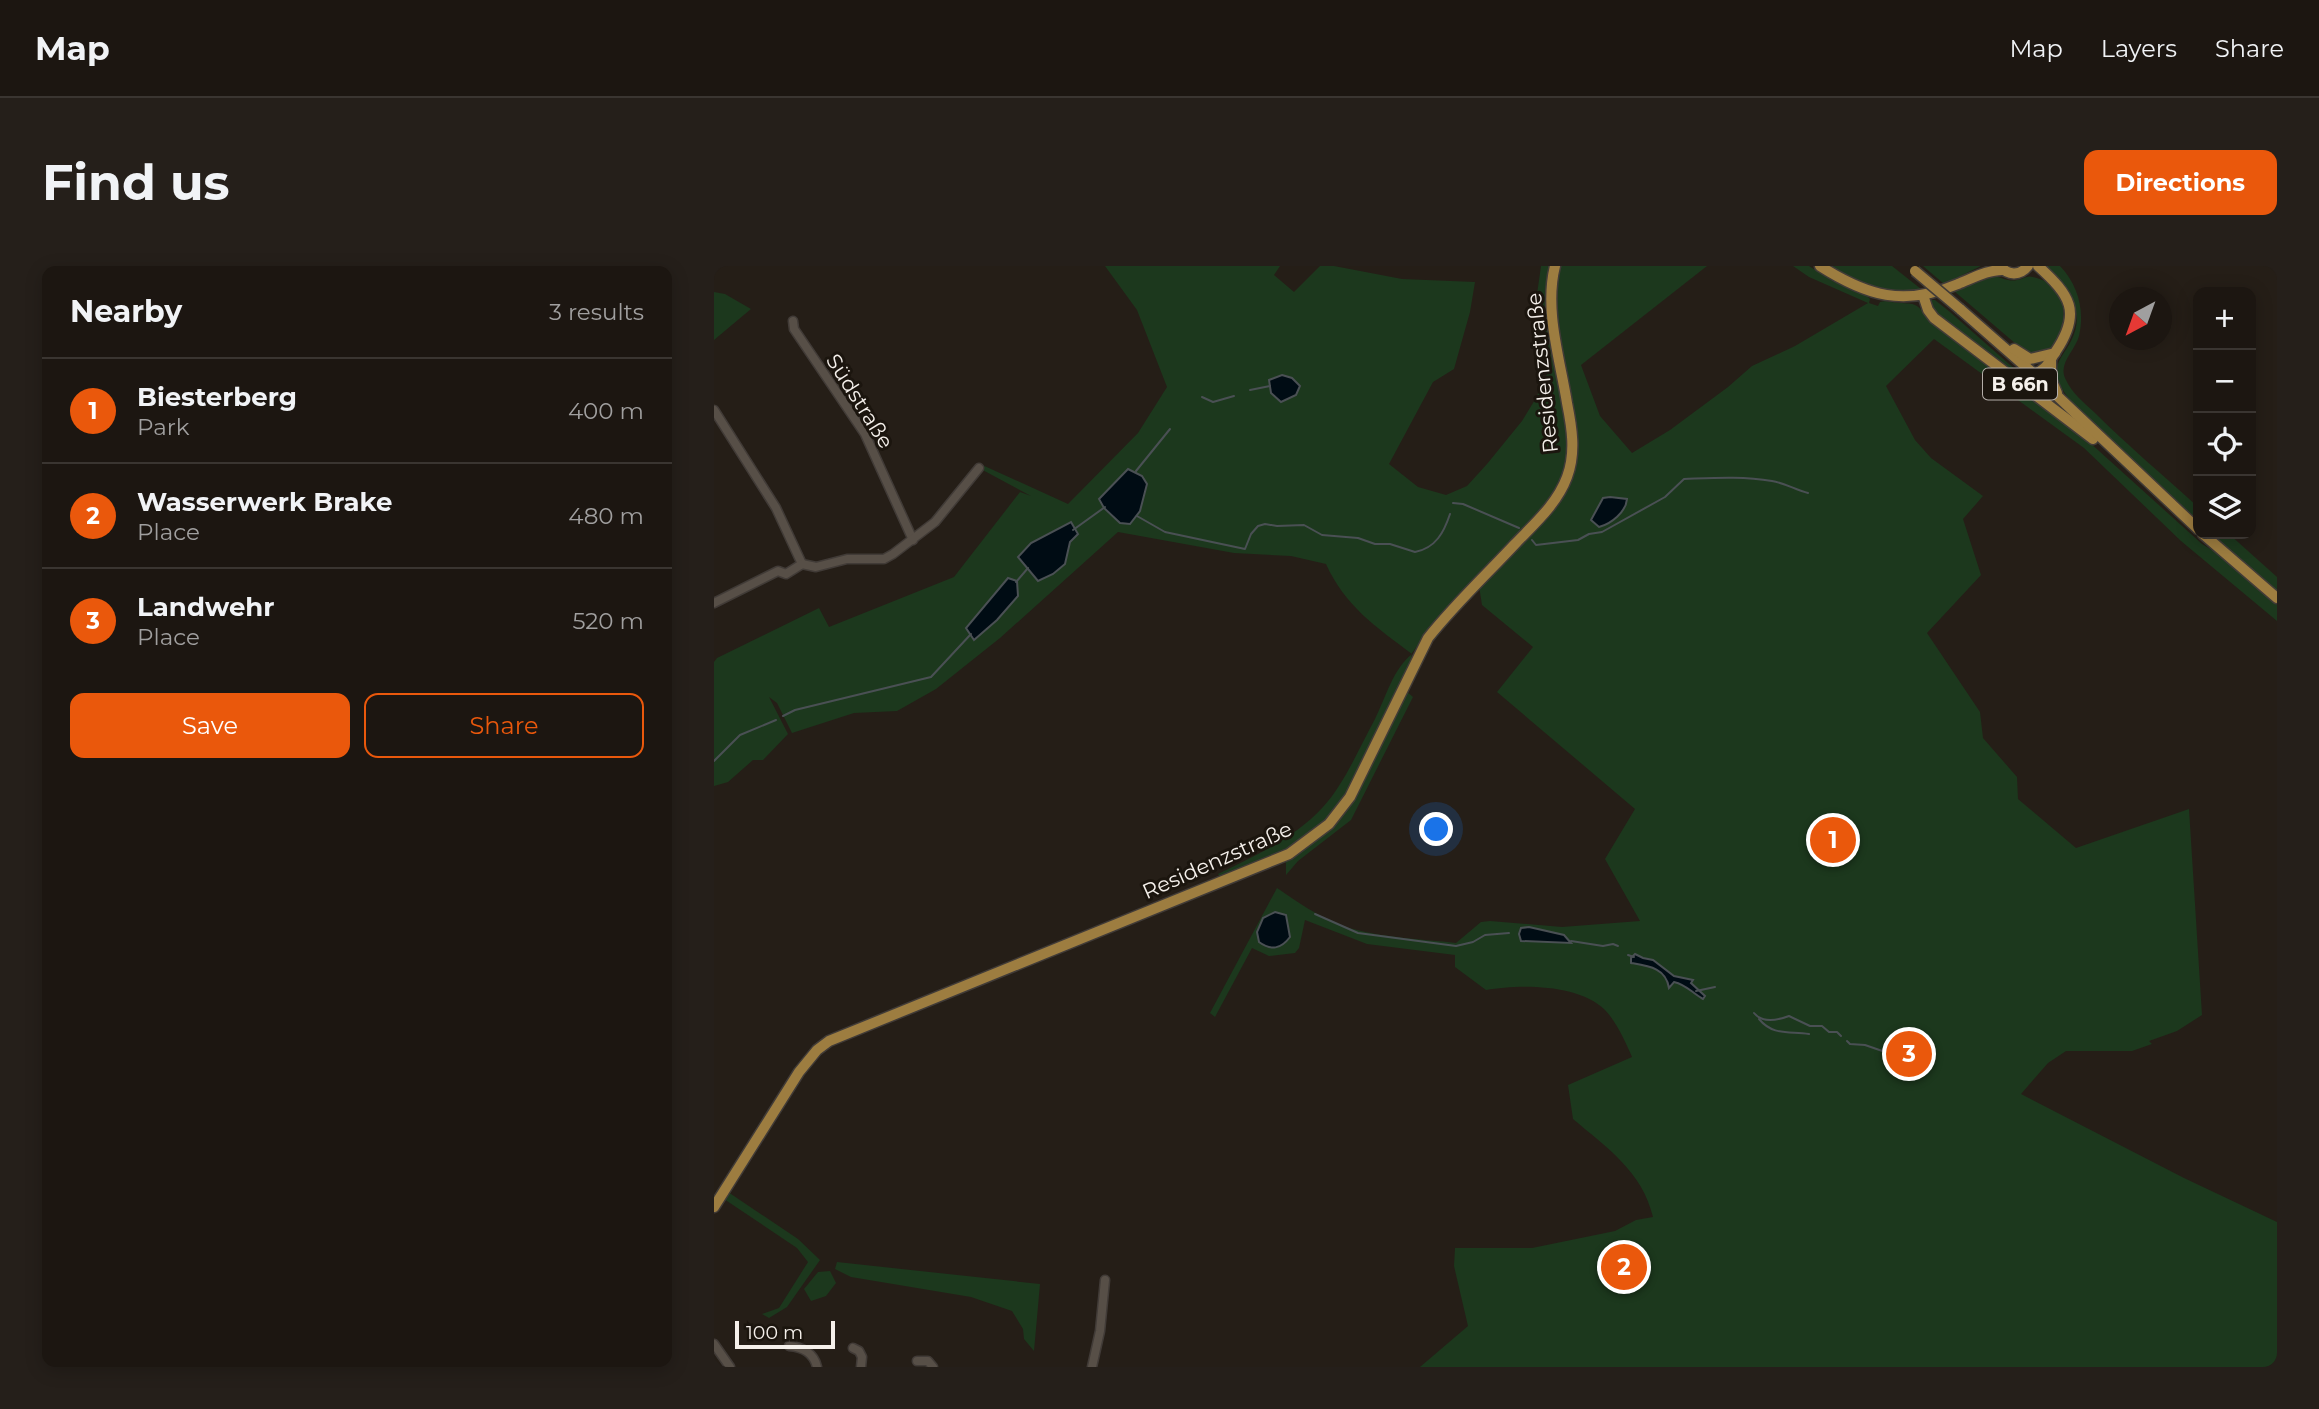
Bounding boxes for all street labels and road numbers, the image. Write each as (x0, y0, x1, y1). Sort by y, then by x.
street label: Residenzstraße (1521, 292, 1563, 454)
street label: Südstraße (821, 349, 899, 453)
road number: B 66n (1983, 368, 2057, 400)
street label: Residenzstraße (1138, 816, 1296, 904)

